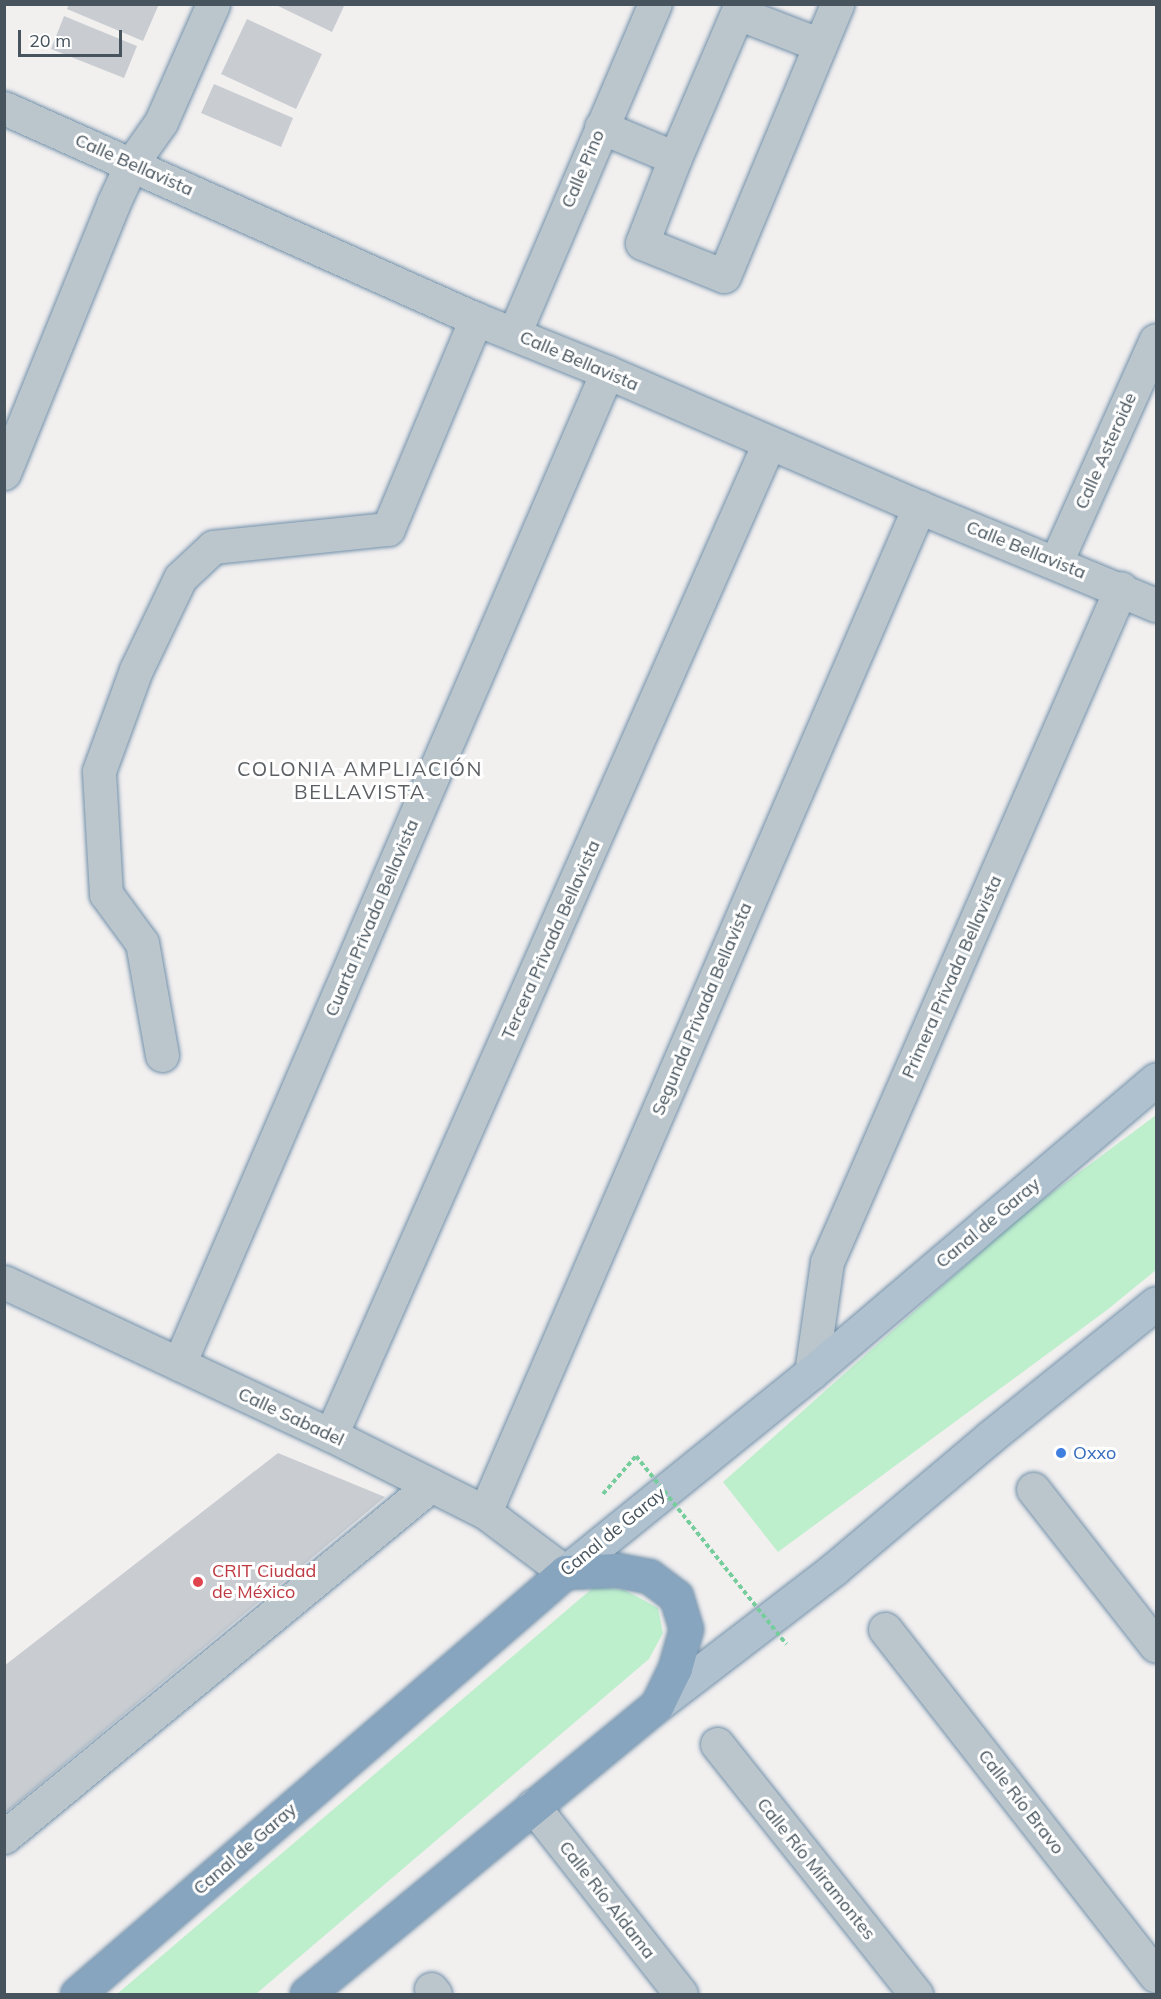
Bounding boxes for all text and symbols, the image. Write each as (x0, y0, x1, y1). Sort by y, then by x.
scale bar (21, 18, 124, 56)
text: 20 m (29, 29, 71, 52)
street label: Calle Pino (557, 127, 609, 211)
street label: Calle Bellavista (72, 129, 196, 201)
street label: Calle Bellavista (516, 326, 642, 396)
street label: Calle Asteroide (1071, 389, 1141, 513)
street label: Calle Bellavista (963, 516, 1089, 584)
district label: COLONIA AMPLIACIÓN BELLAVISTA (237, 756, 483, 803)
street label: Cuarta Privada Bellavista (321, 816, 423, 1020)
street label: Tercera Privada Bellavista (497, 837, 605, 1043)
street label: Primera Privada Bellavista (897, 872, 1007, 1082)
street label: Segunda Privada Bellavista (647, 899, 757, 1119)
street label: Canal de Garay (932, 1173, 1044, 1273)
street label: Calle Sabadel (235, 1383, 347, 1451)
place label: Oxxo (1073, 1442, 1116, 1464)
marker: Oxxo (1054, 1446, 1068, 1460)
street label: Canal de Garay (556, 1483, 670, 1581)
place label: CRIT Ciudad de México (212, 1561, 316, 1604)
marker: CRIT Ciudad de México (189, 1573, 207, 1591)
street label: Calle Río Bravo (973, 1745, 1069, 1859)
street label: Calle Río Miramontes (752, 1794, 880, 1944)
street label: Canal de Garay (189, 1798, 301, 1900)
street label: Calle Río Aldama (554, 1837, 660, 1963)

